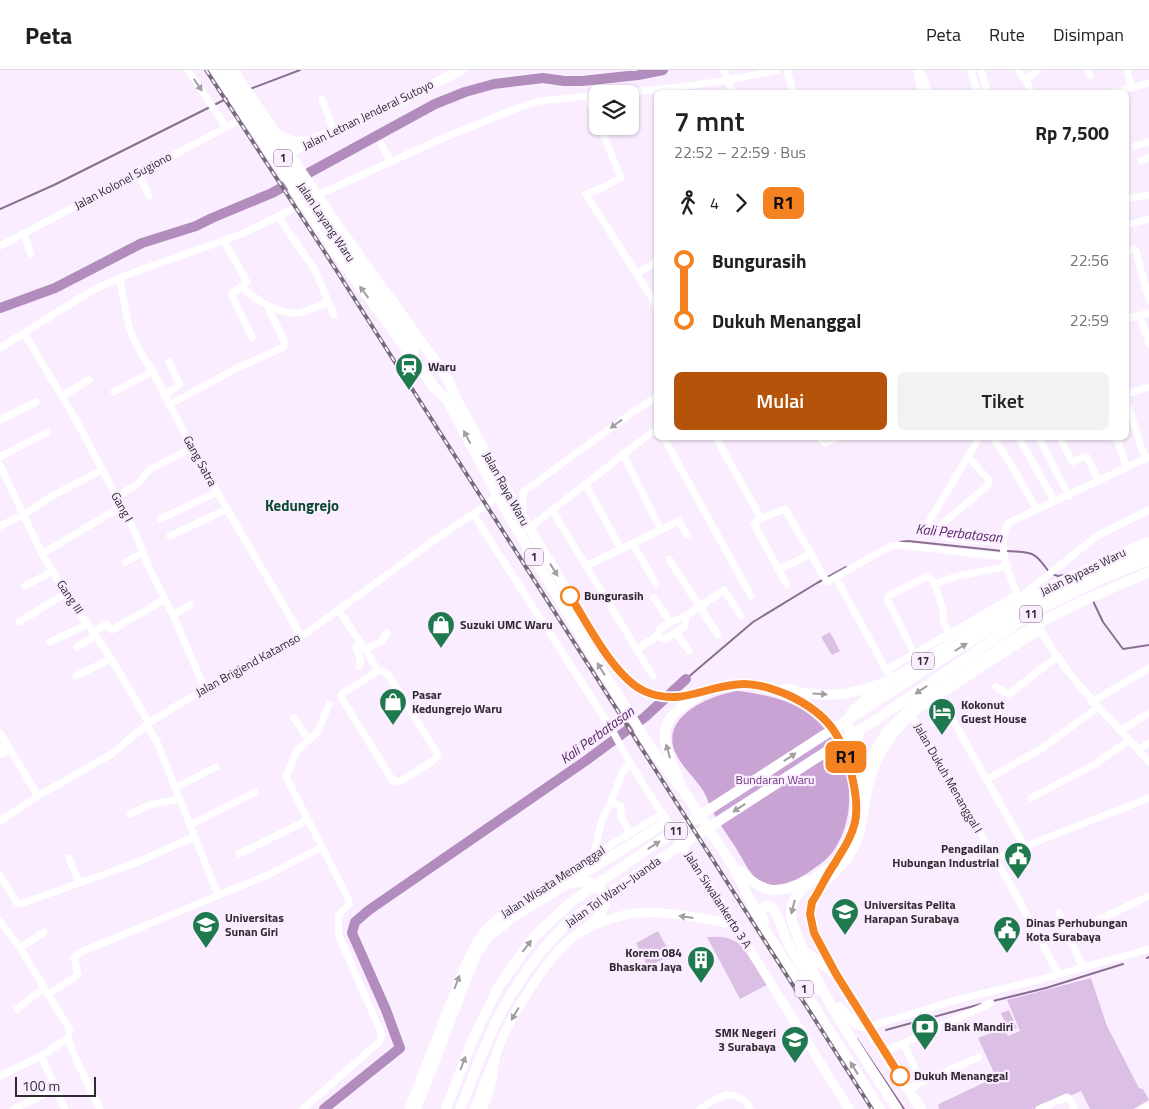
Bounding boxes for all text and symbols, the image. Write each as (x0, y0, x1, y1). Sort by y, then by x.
text: Peta (25, 17, 72, 53)
text: Peta (926, 21, 961, 48)
text: Rute (989, 21, 1025, 48)
text: Disimpan (1053, 21, 1124, 48)
street label: Jalan Letnan Jenderal Sutoyo (299, 74, 437, 155)
one-way arrow (193, 79, 203, 92)
map controls (589, 85, 639, 135)
button: layers (589, 85, 639, 135)
text: 7 mnt (674, 99, 745, 142)
text: Rp 7,500 (1035, 118, 1109, 147)
text: 22:52 – 22:59 · Bus (674, 140, 806, 164)
street label: Jalan Kolonel Sugiono (71, 147, 175, 214)
road number: 1 (274, 150, 292, 166)
street label: Jalan Layang Waru (293, 178, 360, 266)
icon: walk (674, 189, 702, 217)
icon: forward (727, 189, 755, 217)
text: R1 (773, 189, 794, 216)
text: 4 (710, 191, 719, 215)
text: Bungurasih (712, 246, 806, 275)
text: 22:56 (1070, 248, 1109, 272)
one-way arrow (359, 285, 369, 299)
text: Dukuh Menanggal (712, 306, 861, 335)
text: 22:59 (1070, 308, 1109, 332)
station icon: Waru (394, 352, 424, 391)
place label: Waru (428, 357, 456, 376)
button: Mulai (674, 372, 887, 430)
button: Tiket (897, 372, 1109, 430)
one-way arrow (609, 419, 623, 429)
one-way arrow (463, 430, 471, 445)
street label: Gang Satra (179, 432, 222, 490)
street label: Jalan Raya Waru (478, 448, 535, 529)
street label: Gang I (106, 488, 138, 525)
district label: Kedungrejo (265, 494, 339, 517)
water label: Kali Perbatasan (915, 518, 1004, 548)
street label: Jalan Bypass Waru (1037, 542, 1129, 601)
road number: 1 (525, 548, 543, 566)
one-way arrow (550, 563, 559, 577)
street label: Gang III (52, 576, 89, 618)
marker: Bungurasih (560, 586, 580, 606)
place label: Bungurasih (584, 586, 644, 605)
road number: 11 (1020, 606, 1042, 622)
shop icon: Suzuki UMC Waru (426, 610, 456, 649)
place label: Suzuki UMC Waru (460, 615, 553, 634)
street label: Jalan Brigjend Katamso (192, 628, 304, 701)
one-way arrow (954, 643, 967, 652)
road number: 17 (912, 652, 934, 670)
one-way arrow (596, 662, 605, 675)
place label: Pasar Kedungrejo Waru (412, 685, 502, 718)
one-way arrow (914, 685, 928, 694)
shop icon: Pasar Kedungrejo Waru (378, 687, 408, 726)
one-way arrow (813, 691, 829, 699)
place label: Kokonut Guest House (961, 695, 1027, 728)
hotel icon: Kokonut Guest House (927, 697, 957, 736)
water label: Kali Perbatasan (555, 700, 639, 769)
street label: Jalan Dukuh Menanggal I (909, 719, 988, 836)
line badge: R1 (824, 741, 868, 773)
text: R1 (835, 743, 857, 770)
one-way arrow (664, 744, 672, 759)
one-way arrow (783, 752, 797, 762)
park label: Bundaran Waru (736, 770, 814, 789)
one-way arrow (732, 803, 745, 813)
road number: 11 (665, 822, 687, 839)
place label: Pengadilan Hubungan Industrial (892, 839, 999, 872)
one-way arrow (647, 840, 660, 850)
street label: Jalan Wisata Menanggal (497, 841, 609, 923)
public building icon: Pengadilan Hubungan Industrial (1003, 841, 1033, 880)
street label: Jalan Siwalankerto 3 A (680, 847, 757, 952)
street label: Jalan Tol Waru–Juanda (561, 851, 665, 932)
place label: Universitas Pelita Harapan Surabaya (864, 895, 959, 928)
school or university icon: Universitas Pelita Harapan Surabaya (830, 897, 860, 936)
one-way arrow (789, 900, 797, 915)
place label: Universitas Sunan Giri (225, 908, 284, 941)
school or university icon: Universitas Sunan Giri (191, 910, 221, 949)
one-way arrow (678, 913, 694, 921)
place label: Dinas Perhubungan Kota Surabaya (1026, 913, 1128, 946)
public building icon: Dinas Perhubungan Kota Surabaya (992, 915, 1022, 954)
one-way arrow (522, 939, 532, 953)
place label: Korem 084 Bhaskara Jaya (609, 943, 682, 976)
building icon: Korem 084 Bhaskara Jaya (686, 945, 716, 984)
one-way arrow (453, 974, 461, 989)
road number: 1 (795, 981, 813, 998)
one-way arrow (510, 1007, 519, 1020)
bank icon: Bank Mandiri (910, 1012, 940, 1051)
place label: Bank Mandiri (944, 1017, 1013, 1036)
place label: SMK Negeri 3 Surabaya (715, 1023, 776, 1056)
school or university icon: SMK Negeri 3 Surabaya (780, 1025, 810, 1064)
one-way arrow (460, 1056, 467, 1071)
one-way arrow (849, 1061, 858, 1074)
marker: Dukuh Menanggal (890, 1066, 910, 1086)
place label: Dukuh Menanggal (914, 1066, 1008, 1085)
scale bar (15, 1074, 96, 1097)
text: 100 m (22, 1075, 60, 1096)

